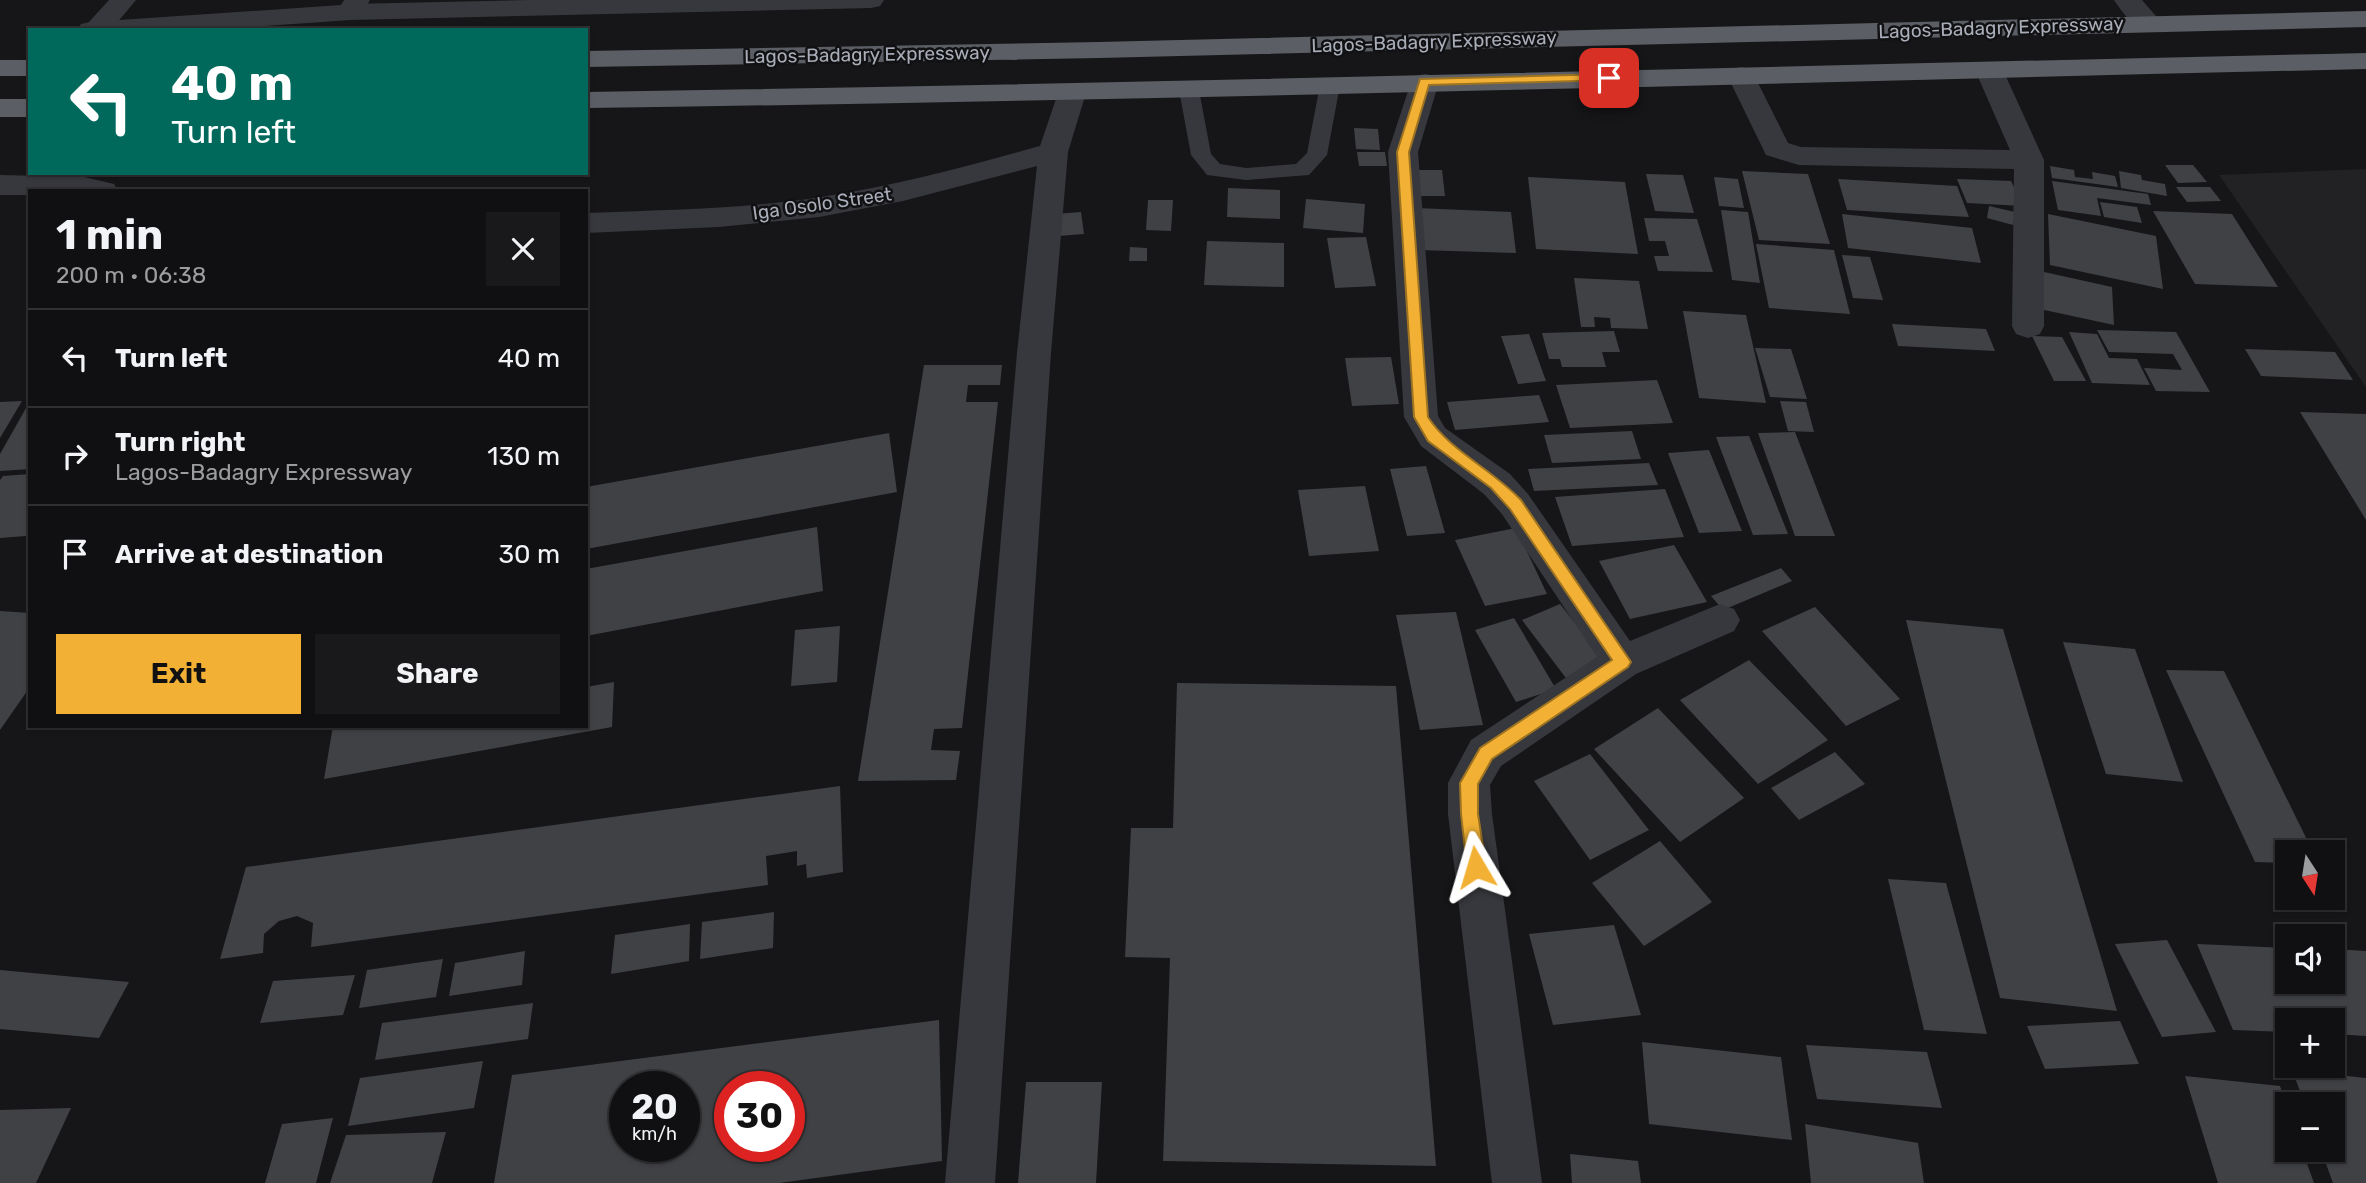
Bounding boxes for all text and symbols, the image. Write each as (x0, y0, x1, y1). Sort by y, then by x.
street label: Lagos-Badagry Expressway (1878, 12, 2124, 43)
street label: Lagos-Badagry Expressway (1311, 26, 1557, 57)
street label: Lagos-Badagry Expressway (744, 41, 990, 68)
pin (1579, 48, 1639, 108)
text: 40 m (171, 54, 293, 112)
icon: left (56, 56, 147, 147)
icon: arrive (1590, 59, 1628, 97)
text: Turn left (171, 113, 296, 151)
street label: Iga Osolo Street (751, 182, 894, 225)
text: 1 min (56, 210, 163, 260)
button: close (486, 212, 560, 286)
text: 200 m · 06:38 (56, 261, 206, 289)
icon: left (56, 339, 94, 377)
text: Turn left (115, 343, 227, 374)
text: 40 m (498, 343, 560, 374)
text: Turn right (115, 427, 245, 458)
icon: right (56, 437, 94, 475)
text: 130 m (487, 441, 560, 472)
text: Lagos-Badagry Expressway (115, 458, 412, 486)
icon: arrive (56, 535, 94, 573)
text: Arrive at destination (115, 539, 383, 570)
text: 30 m (498, 539, 560, 570)
button: Exit (56, 634, 301, 714)
button: Share (315, 634, 560, 714)
position arrow (1439, 830, 1513, 904)
north arrow (2275, 840, 2345, 910)
map controls (2275, 840, 2345, 1162)
button: sound (2275, 924, 2345, 994)
button: + (2275, 1008, 2345, 1078)
speed limit sign: 30 (714, 1071, 805, 1162)
text: 20 (631, 1086, 678, 1128)
button: − (2275, 1092, 2345, 1162)
text: km/h (632, 1123, 677, 1145)

